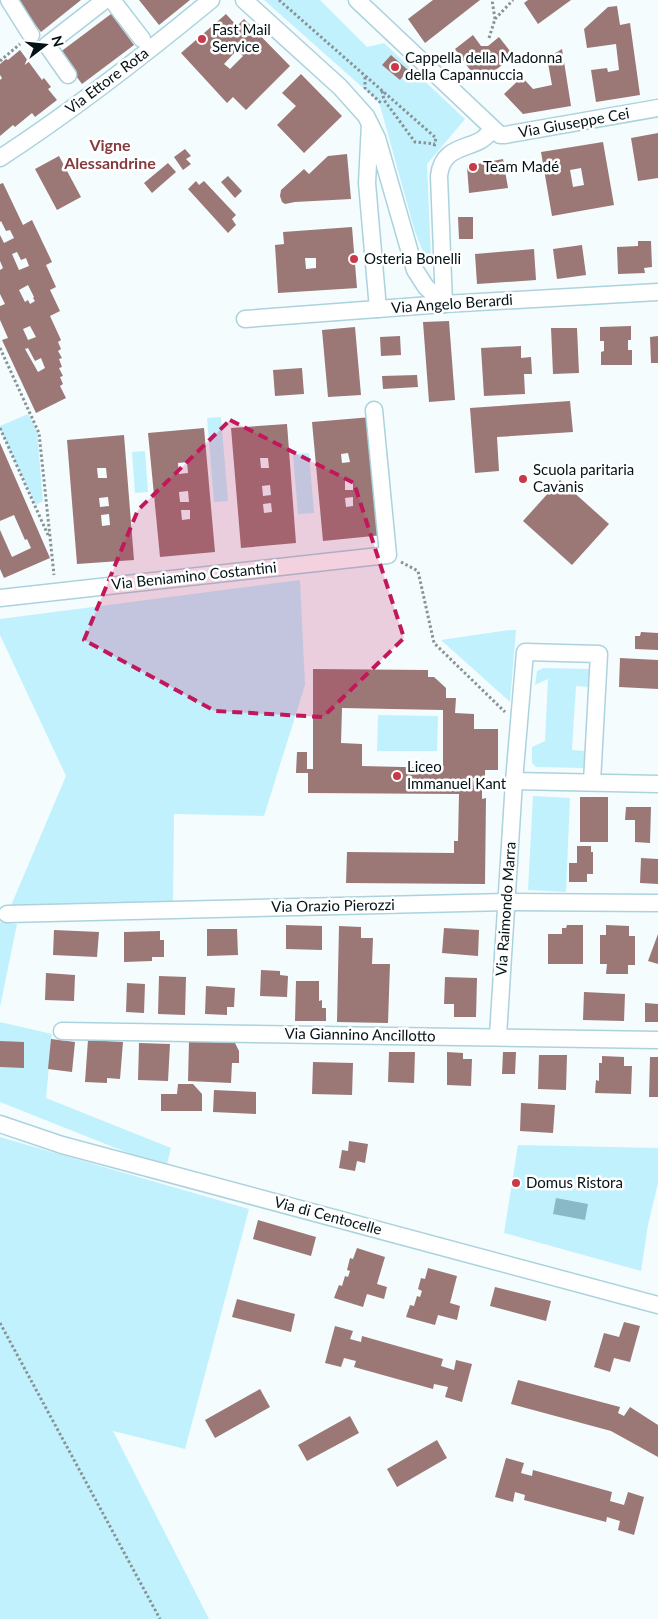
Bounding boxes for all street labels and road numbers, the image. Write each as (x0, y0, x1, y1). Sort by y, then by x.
street label: Via Ettore Rota (61, 43, 151, 117)
street label: Via Giuseppe Cei (517, 103, 631, 141)
street label: Via Angelo Berardi (390, 290, 513, 316)
street label: Via Beniamino Costantini (111, 557, 277, 593)
street label: Via Raimondo Marra (491, 841, 519, 977)
street label: Via Orazio Pierozzi (271, 895, 395, 915)
street label: Via Giannino Ancillotto (284, 1024, 436, 1044)
street label: Via di Centocelle (272, 1192, 384, 1238)

